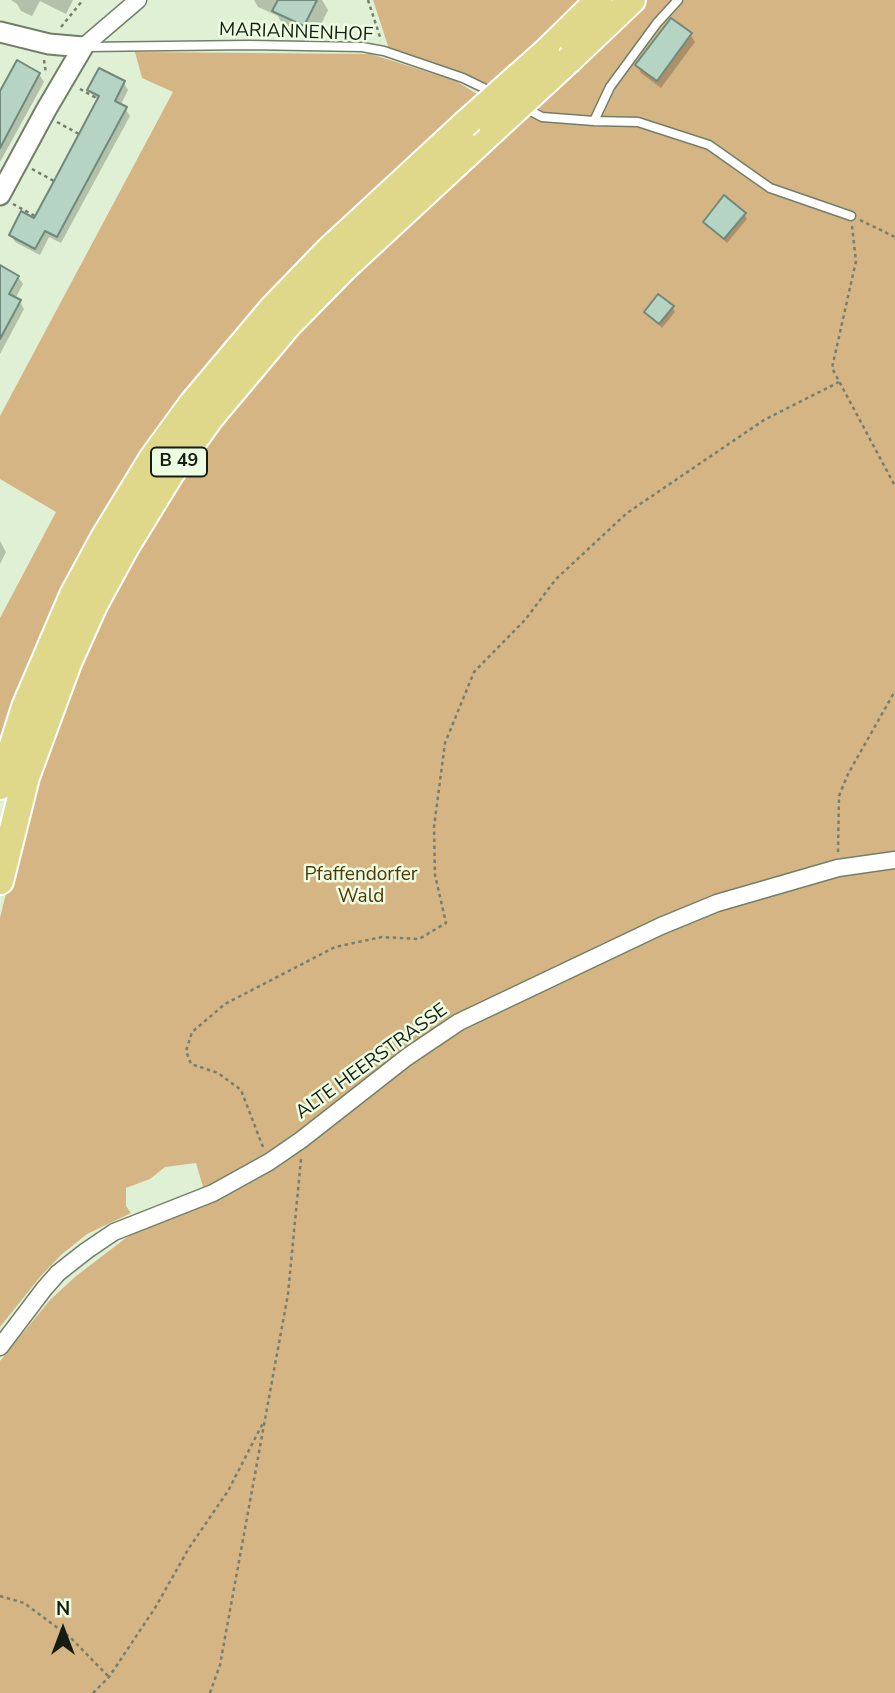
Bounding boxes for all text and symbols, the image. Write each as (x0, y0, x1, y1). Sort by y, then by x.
street label: MARIANNENHOF (219, 19, 373, 47)
road number: B 49 (151, 448, 207, 476)
park label: Pfaffendorfer Wald (304, 864, 418, 908)
street label: ALTE HEERSTRASSE (292, 999, 452, 1125)
north arrow (28, 1595, 98, 1665)
text: N (56, 1596, 70, 1622)

